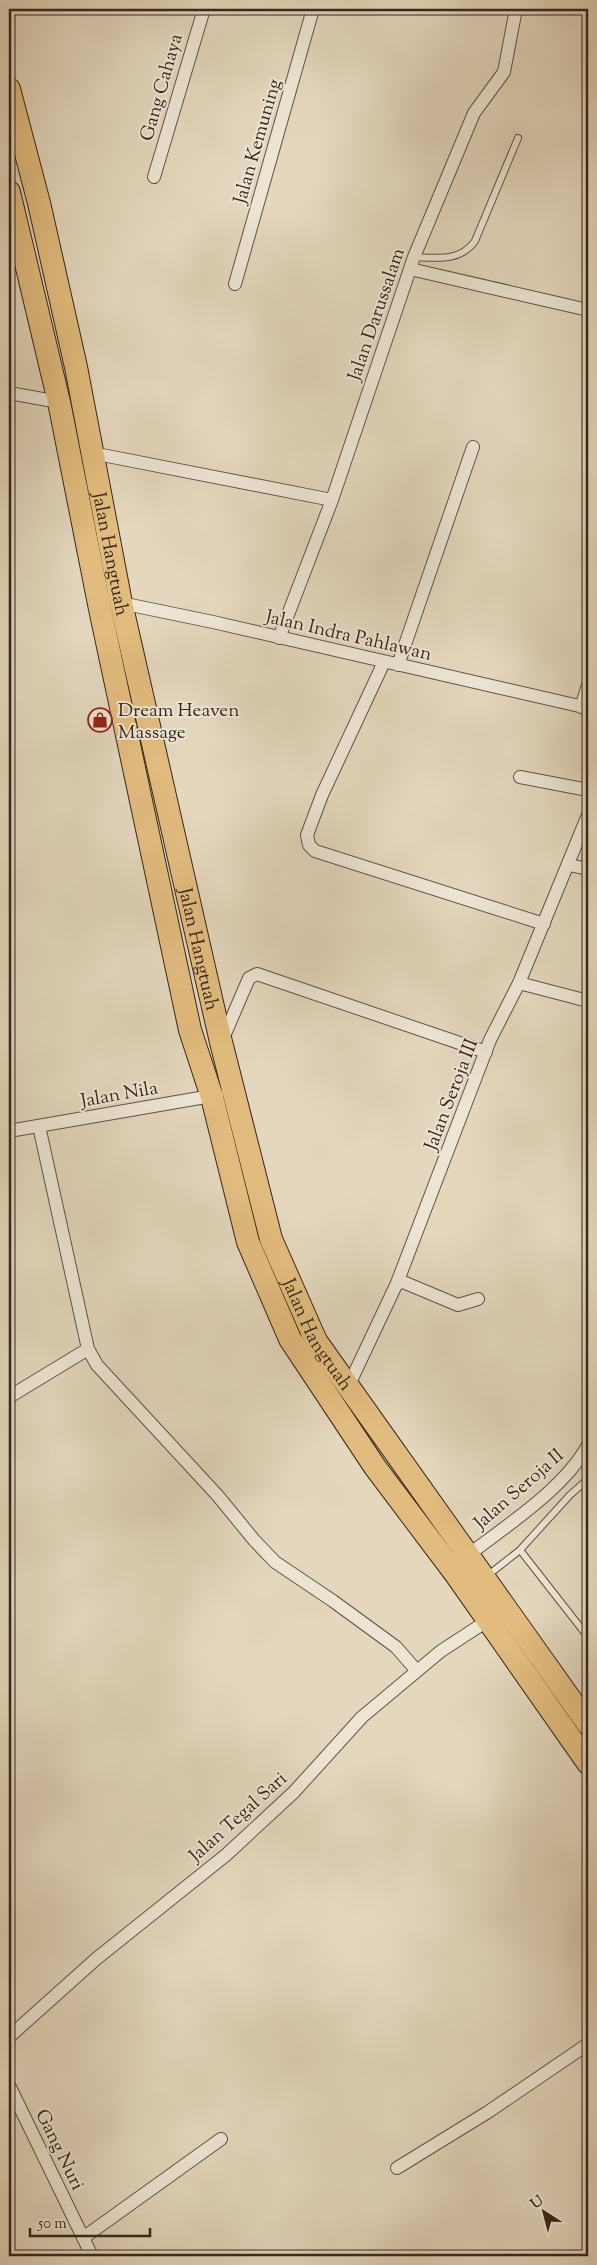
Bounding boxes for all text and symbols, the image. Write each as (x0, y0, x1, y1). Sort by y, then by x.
street label: Gang Cahaya (134, 31, 191, 144)
street label: Jalan Kemuning (227, 76, 289, 208)
street label: Jalan Darussalam (342, 245, 413, 386)
street label: Jalan Hangtuah (84, 489, 134, 619)
street label: Jalan Indra Pahlawan (262, 604, 434, 669)
place label: Dream Heaven Massage (118, 698, 239, 747)
shop icon: Dream Heaven Massage (87, 707, 113, 733)
street label: Jalan Hangtuah (170, 884, 224, 1013)
street label: Jalan Seroja III (418, 1035, 486, 1156)
street label: Jalan Nila (78, 1075, 160, 1116)
street label: Jalan Hangtuah (274, 1274, 358, 1397)
street label: Jalan Seroja II (468, 1443, 571, 1537)
street label: Jalan Tegal Sari (183, 1766, 294, 1870)
street label: Gang Nuri (28, 2105, 90, 2195)
north arrow (520, 2188, 570, 2238)
text: U (527, 2191, 549, 2215)
scale bar (30, 2205, 150, 2237)
text: 50 m (37, 2214, 67, 2235)

